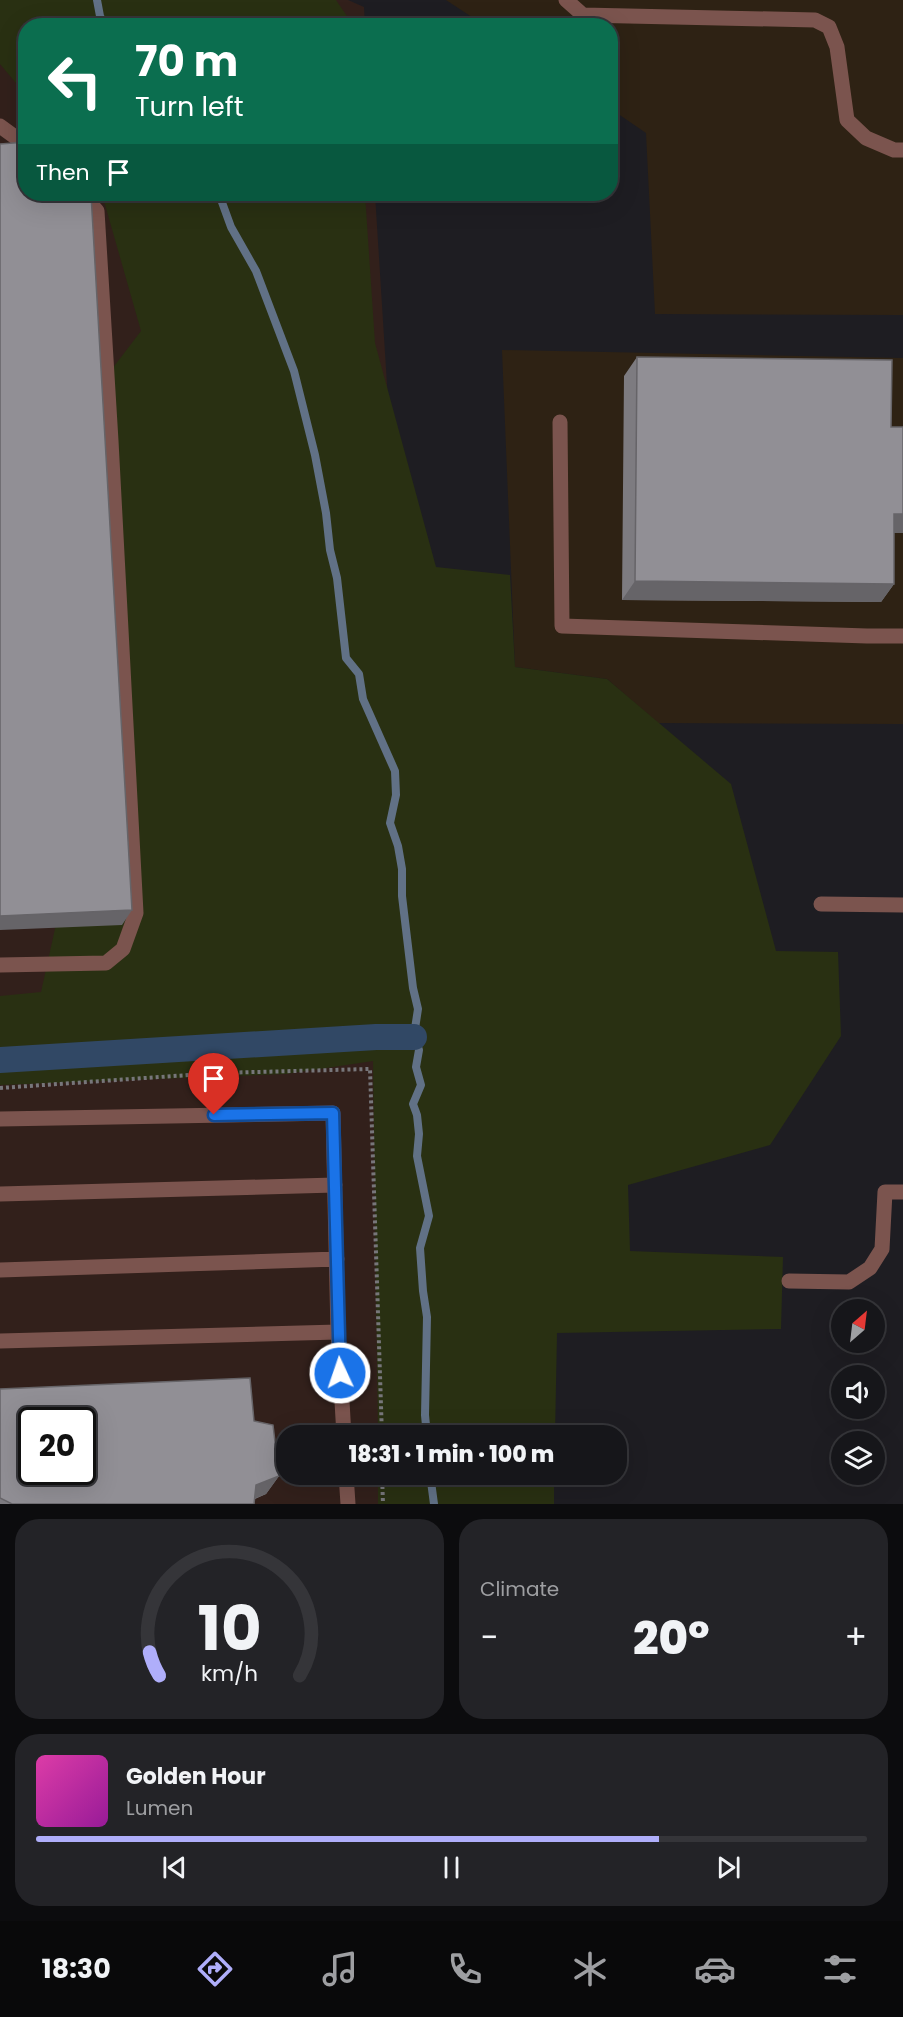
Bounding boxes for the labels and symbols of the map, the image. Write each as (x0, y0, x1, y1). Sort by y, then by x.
pin (188, 1053, 239, 1115)
north arrow (831, 1299, 885, 1353)
position arrow (308, 1341, 372, 1405)
speed limit sign: 20 (18, 1407, 96, 1485)

